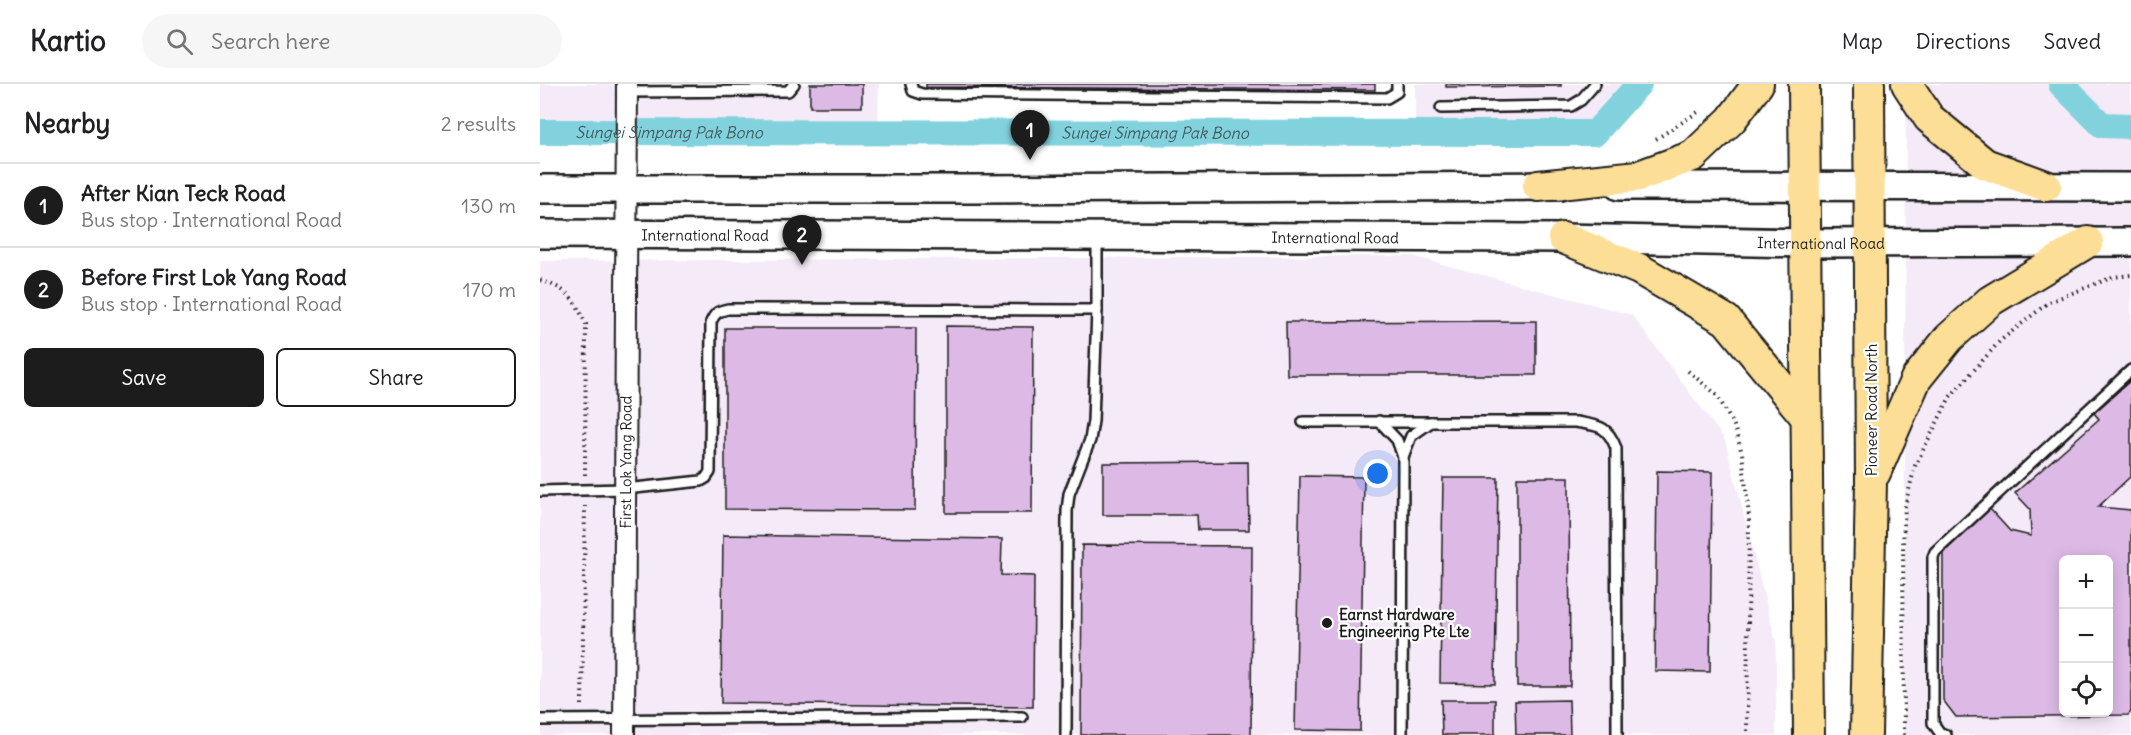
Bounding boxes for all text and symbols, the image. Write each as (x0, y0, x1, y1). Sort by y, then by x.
search box (142, 14, 562, 68)
text: Kartio (30, 23, 106, 59)
icon: search (163, 25, 196, 58)
text: Search here (211, 27, 330, 55)
text: Map (1842, 28, 1883, 55)
text: Directions (1916, 28, 2010, 55)
text: Saved (2043, 28, 2101, 55)
text: Nearby (24, 107, 110, 140)
pin: 1 (1010, 110, 1050, 160)
text: 2 results (441, 111, 516, 136)
water label: Sungei Simpang Pak Bono (575, 122, 764, 142)
water label: Sungei Simpang Pak Bono (1061, 122, 1250, 143)
text: After Kian Teck Road (81, 179, 286, 207)
text: 1 (40, 193, 47, 218)
text: 130 m (461, 193, 516, 218)
text: Bus stop · International Road (81, 207, 342, 232)
pin: 2 (782, 216, 822, 265)
street label: International Road (641, 225, 769, 244)
street label: International Road (1271, 227, 1399, 247)
street label: International Road (1757, 233, 1885, 253)
text: Before First Lok Yang Road (81, 263, 347, 291)
text: 2 (38, 277, 49, 302)
text: 170 m (463, 277, 516, 302)
text: Bus stop · International Road (81, 291, 342, 316)
street label: Pioneer Road North (1862, 343, 1881, 476)
button: Save (24, 348, 264, 407)
button: Share (276, 348, 516, 407)
street label: First Lok Yang Road (615, 395, 635, 528)
your location (1363, 459, 1392, 488)
map controls (2059, 555, 2113, 717)
button: + (2059, 555, 2113, 609)
place label: Earnst Hardware Engineering Pte Lte (1339, 605, 1469, 642)
button: − (2059, 609, 2113, 663)
marker: Earnst Hardware Engineering Pte Lte (1320, 616, 1334, 630)
button: locate (2059, 663, 2113, 717)

